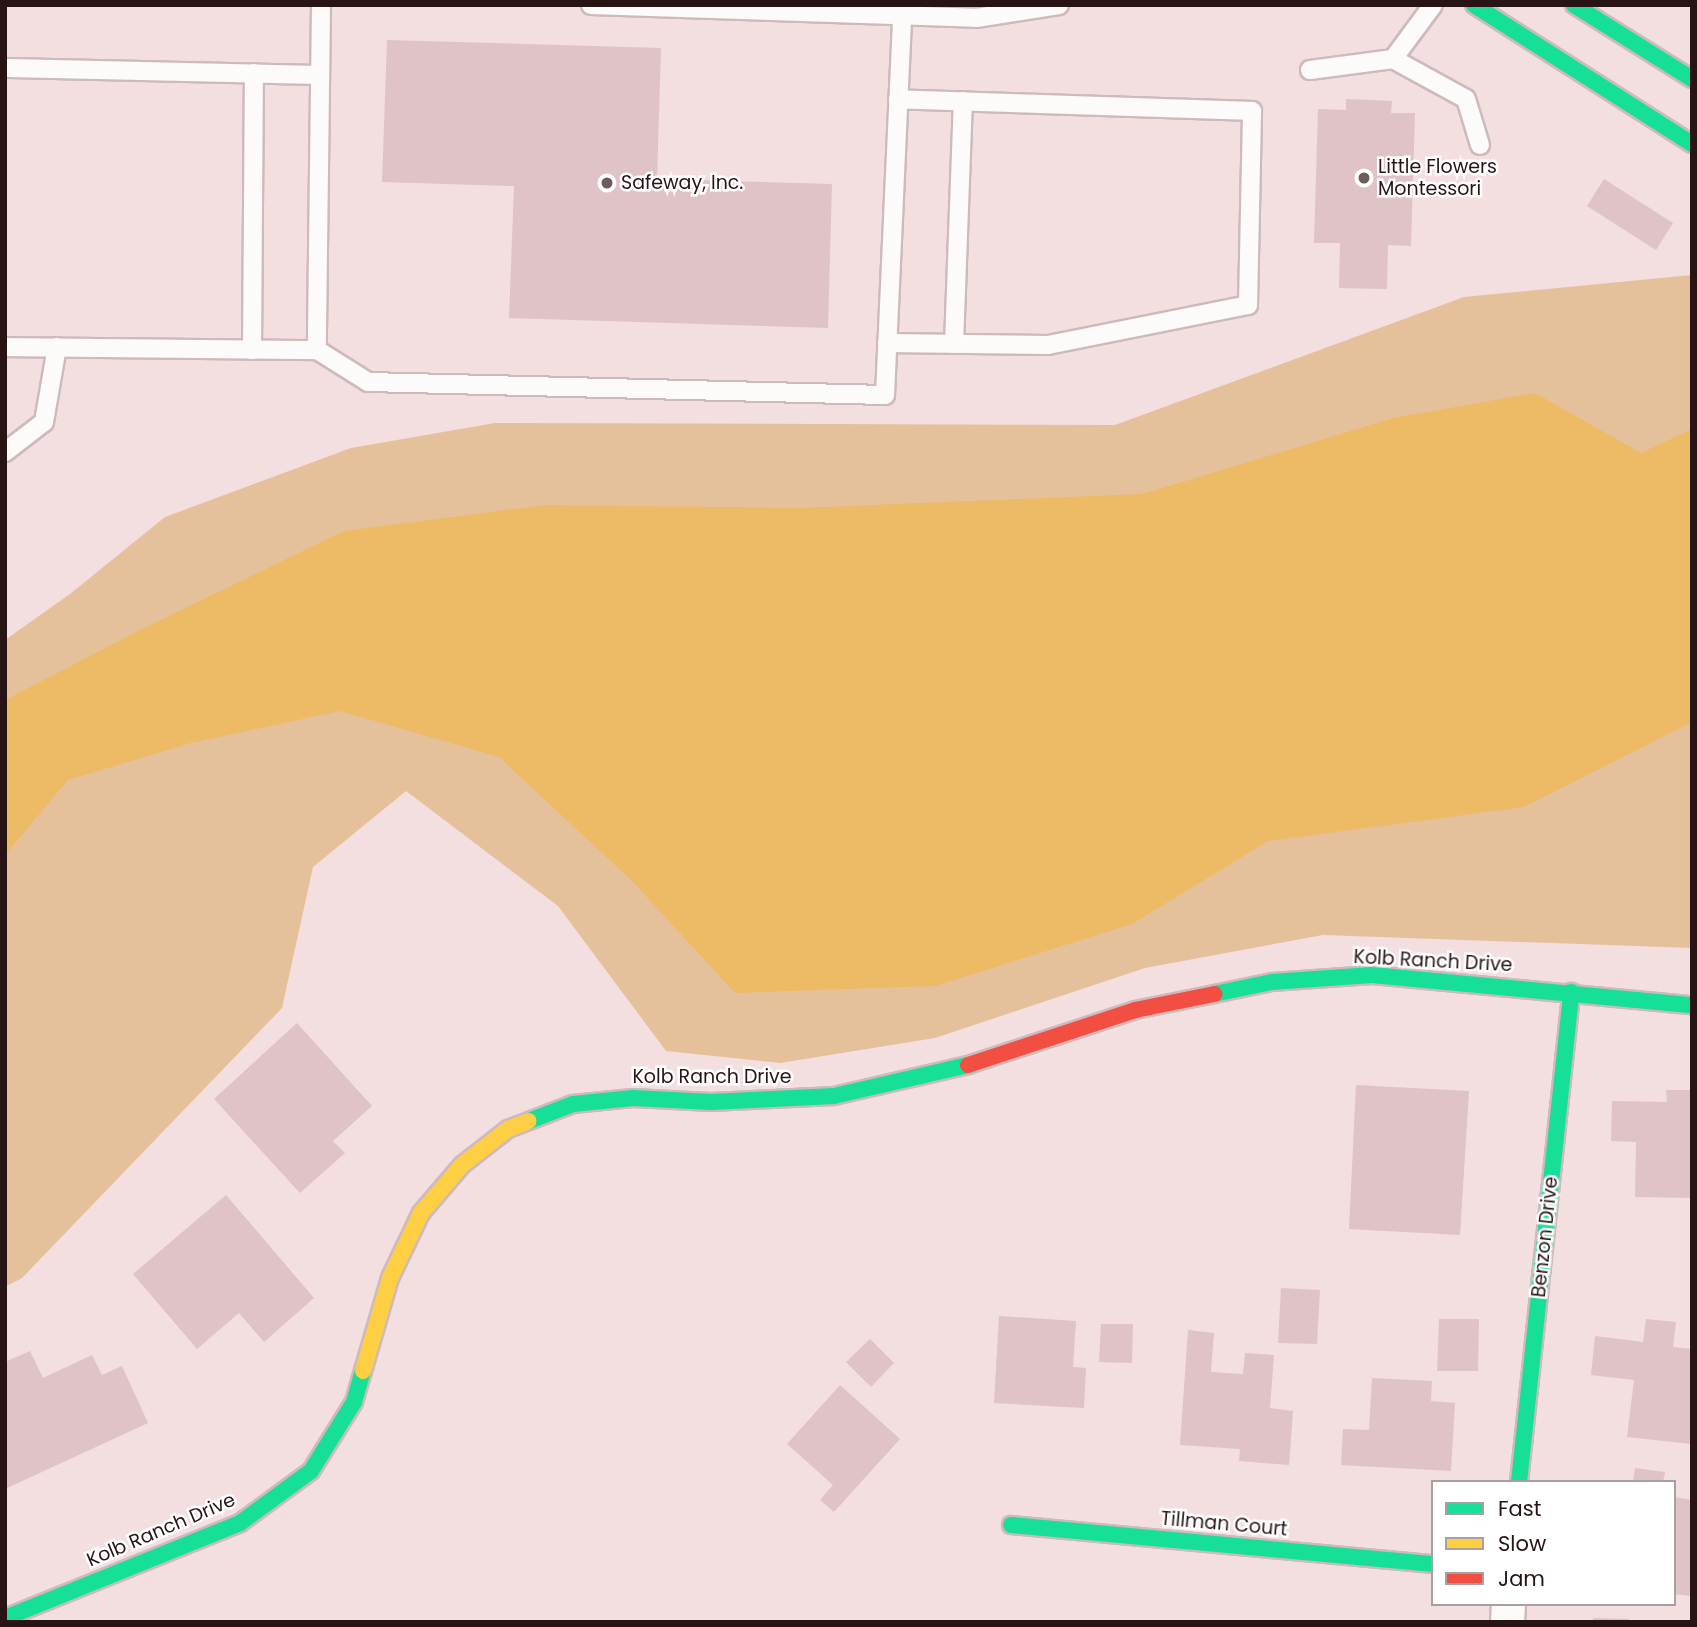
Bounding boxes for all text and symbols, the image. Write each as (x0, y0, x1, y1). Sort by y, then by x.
place label: Little Flowers Montessori (1378, 156, 1497, 200)
marker: Little Flowers Montessori (1356, 170, 1372, 186)
place label: Safeway, Inc. (621, 172, 743, 194)
marker: Safeway, Inc. (599, 175, 615, 191)
street label: Kolb Ranch Drive (1353, 945, 1513, 977)
street label: Kolb Ranch Drive (632, 1066, 792, 1088)
street label: Benzon Drive (1527, 1176, 1563, 1298)
legend (1431, 1480, 1676, 1606)
street label: Kolb Ranch Drive (83, 1488, 239, 1572)
text: Fast (1498, 1494, 1541, 1523)
street label: Tillman Court (1160, 1507, 1288, 1541)
text: Slow (1498, 1529, 1546, 1558)
text: Jam (1498, 1564, 1545, 1593)

